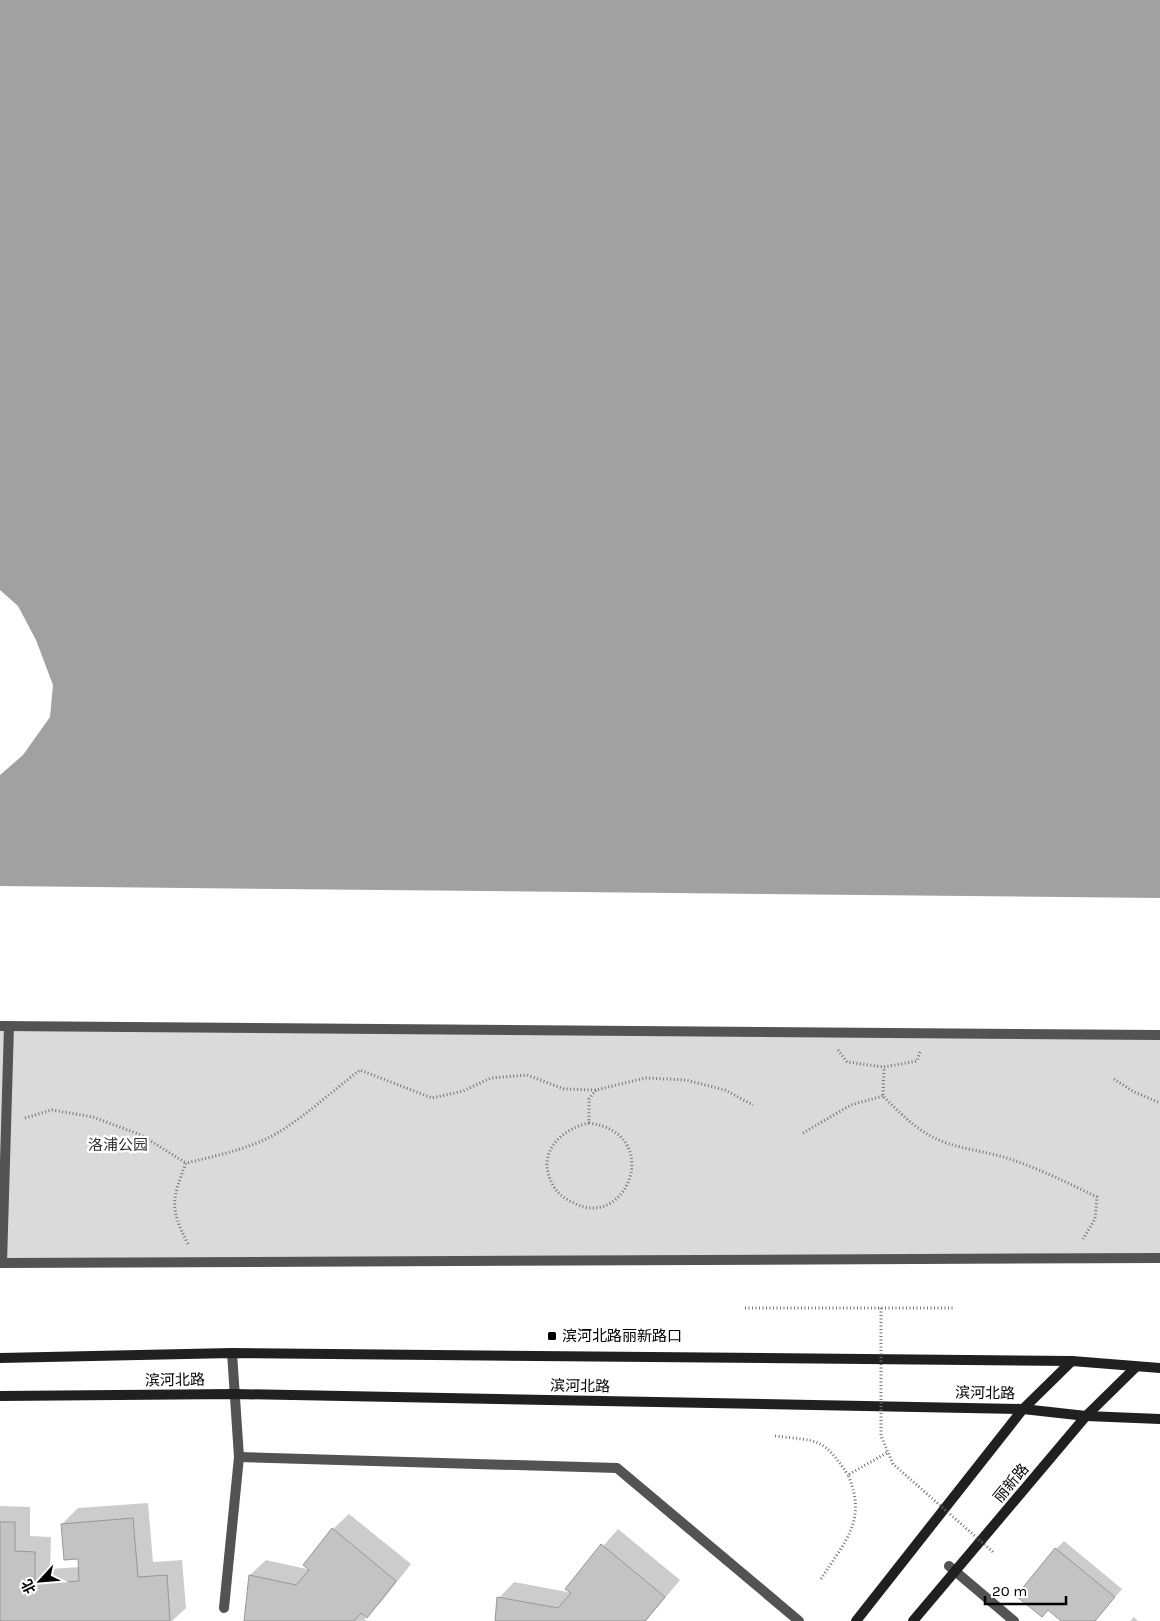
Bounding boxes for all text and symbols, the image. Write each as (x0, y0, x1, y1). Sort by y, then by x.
park label: 洛浦公园 (88, 1136, 148, 1154)
place label: 滨河北路丽新路口 (562, 1327, 682, 1345)
marker: 滨河北路丽新路口 (546, 1330, 558, 1342)
street label: 滨河北路 (145, 1370, 205, 1390)
street label: 滨河北路 (550, 1376, 610, 1396)
street label: 滨河北路 (955, 1383, 1015, 1403)
street label: 丽新路 (990, 1460, 1032, 1506)
north arrow (15, 1556, 65, 1606)
scale bar (985, 1574, 1066, 1606)
text: 北 (18, 1576, 39, 1596)
text: 20 m (992, 1582, 1027, 1600)

